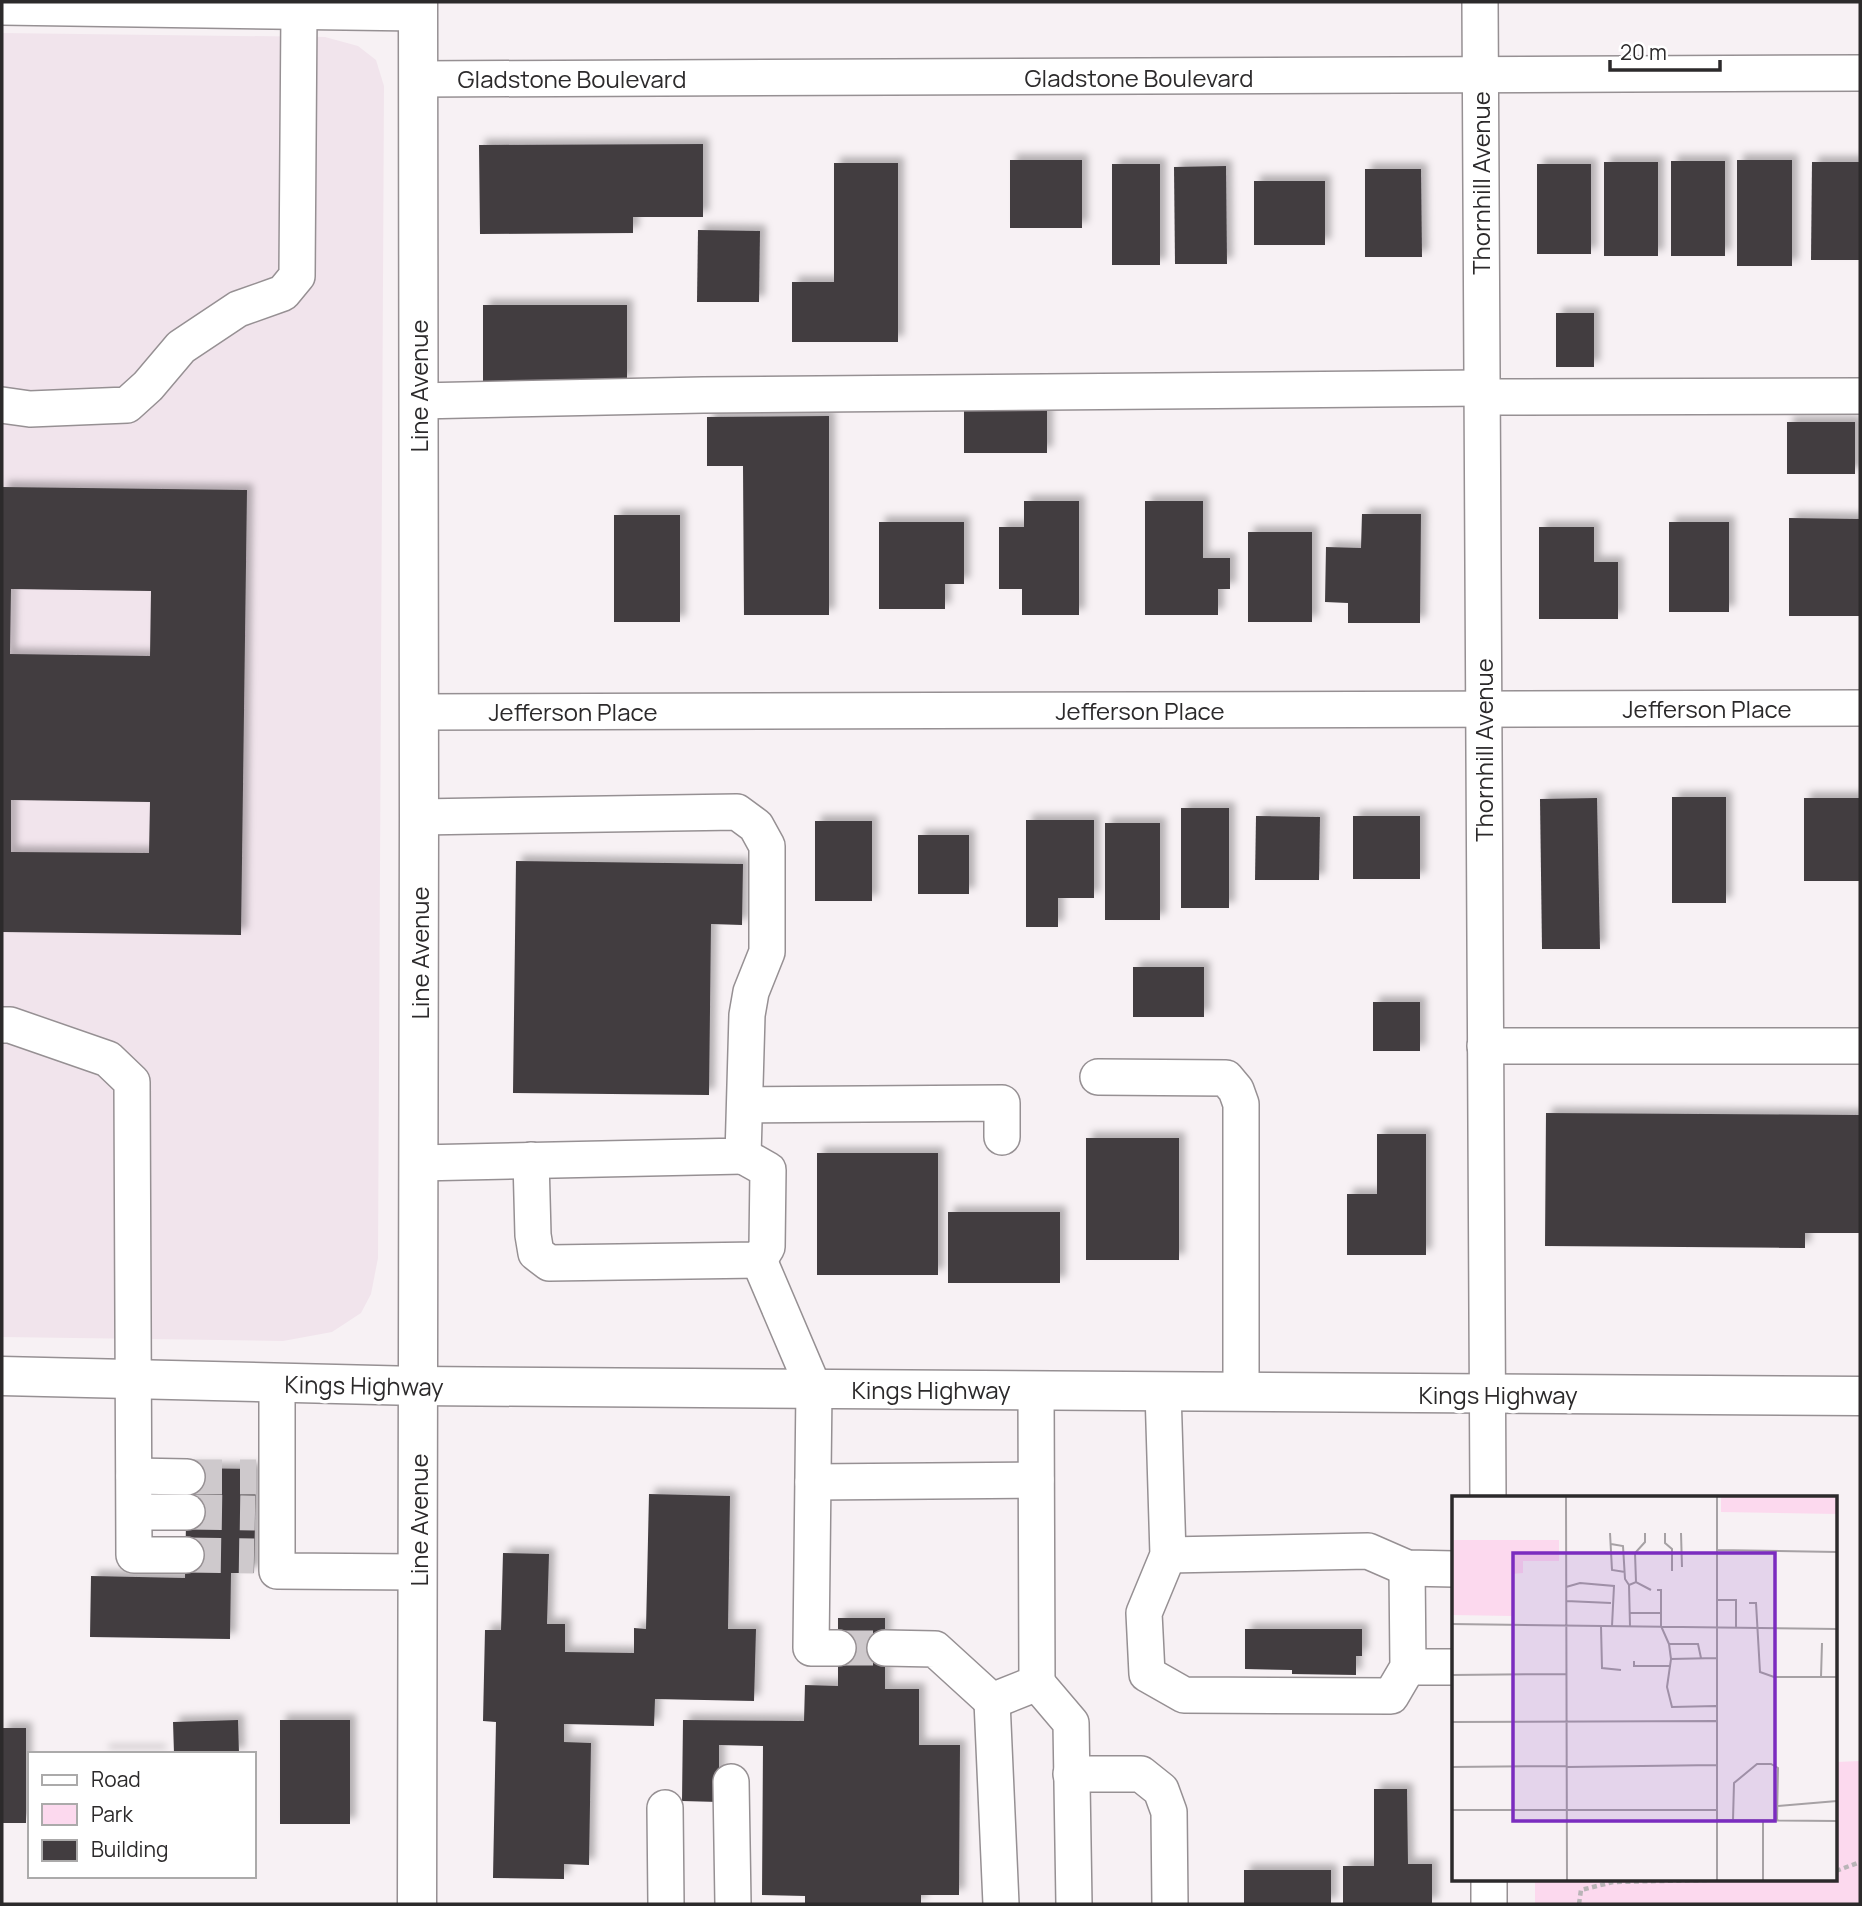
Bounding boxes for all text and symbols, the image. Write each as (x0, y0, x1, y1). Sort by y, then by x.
scale bar (1610, 28, 1720, 72)
text: 20 m (1620, 38, 1667, 66)
street label: Gladstone Boulevard (1025, 61, 1253, 94)
street label: Gladstone Boulevard (458, 62, 686, 95)
street label: Thornhill Avenue (1464, 91, 1497, 275)
street label: Line Avenue (402, 319, 435, 453)
street label: Thornhill Avenue (1467, 658, 1500, 842)
street label: Jefferson Place (1622, 692, 1792, 725)
street label: Jefferson Place (1055, 694, 1225, 727)
street label: Jefferson Place (488, 695, 658, 728)
street label: Line Avenue (403, 886, 436, 1020)
street label: Kings Highway (284, 1367, 444, 1403)
street label: Kings Highway (851, 1373, 1011, 1406)
street label: Kings Highway (1418, 1378, 1578, 1411)
street label: Line Avenue (402, 1453, 435, 1587)
inset map (1452, 1496, 1838, 1882)
legend (28, 1752, 256, 1878)
text: Road (91, 1765, 141, 1793)
text: Park (91, 1800, 133, 1828)
text: Building (91, 1835, 168, 1863)

